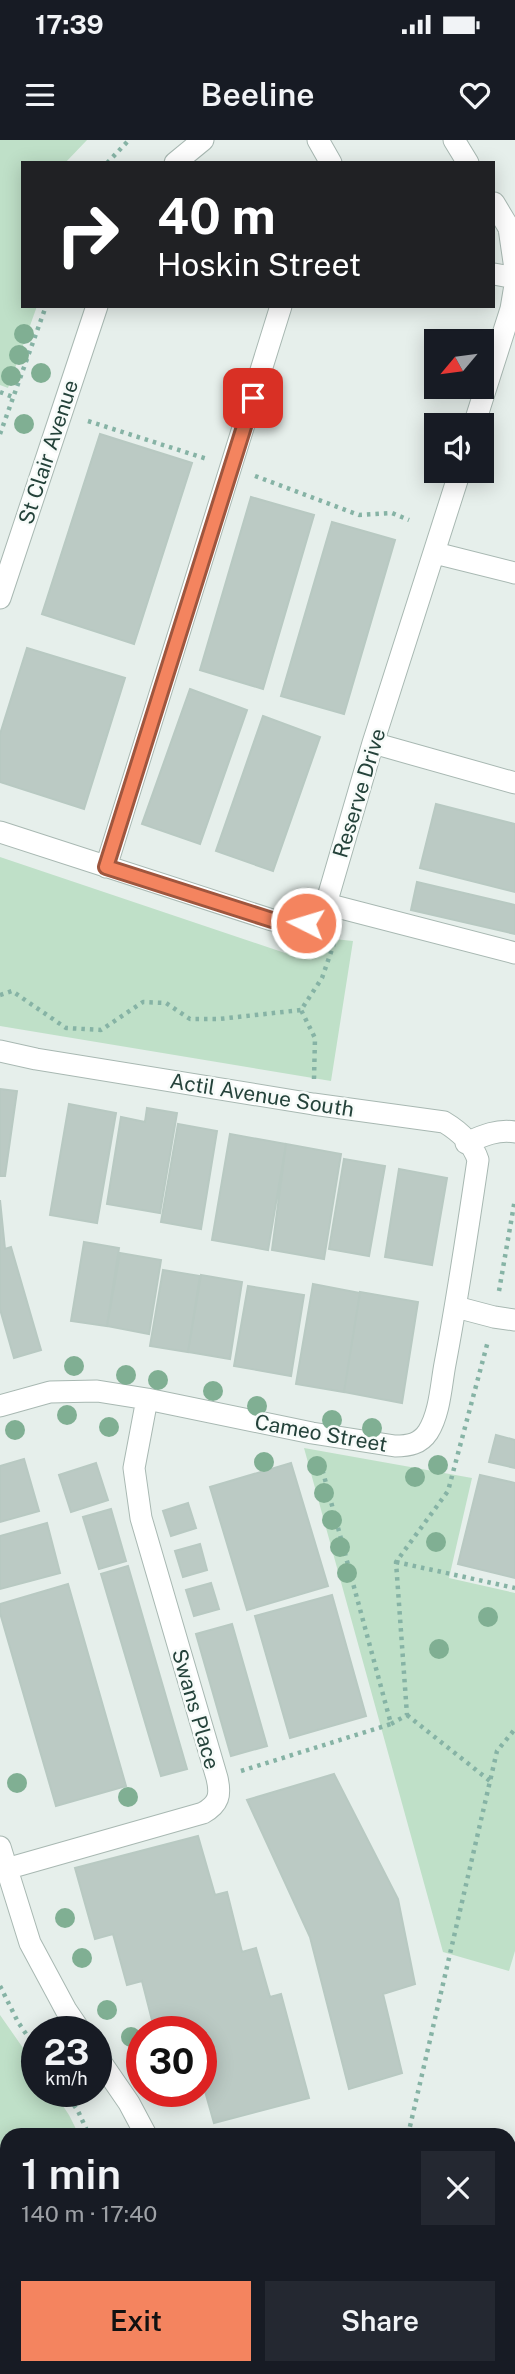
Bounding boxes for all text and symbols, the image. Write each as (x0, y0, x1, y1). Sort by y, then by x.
text: 17:39 (35, 9, 104, 40)
icon: menu (21, 76, 59, 114)
text: Beeline (201, 76, 314, 113)
icon: heart (456, 76, 494, 114)
text: 40 m (157, 187, 276, 245)
icon: right (42, 189, 133, 280)
text: Hoskin Street (157, 246, 361, 283)
north arrow (424, 329, 494, 399)
map controls (424, 329, 494, 483)
pin (223, 368, 283, 428)
street label: St Clair Avenue (13, 377, 83, 527)
icon: arrive (234, 379, 272, 417)
button: sound (424, 413, 494, 483)
street label: Reserve Drive (327, 725, 391, 861)
position arrow (269, 886, 343, 960)
street label: Actil Avenue South (168, 1068, 356, 1122)
street label: Cameo Street (253, 1409, 389, 1457)
street label: Swans Place (167, 1646, 225, 1772)
speed limit sign: 30 (126, 2016, 217, 2107)
text: 23 (44, 2032, 89, 2073)
text: km/h (45, 2068, 88, 2089)
text: 1 min (21, 2149, 121, 2198)
button: close (421, 2151, 495, 2225)
text: 140 m · 17:40 (21, 2200, 157, 2227)
button: Exit (21, 2281, 251, 2361)
button: Share (265, 2281, 495, 2361)

